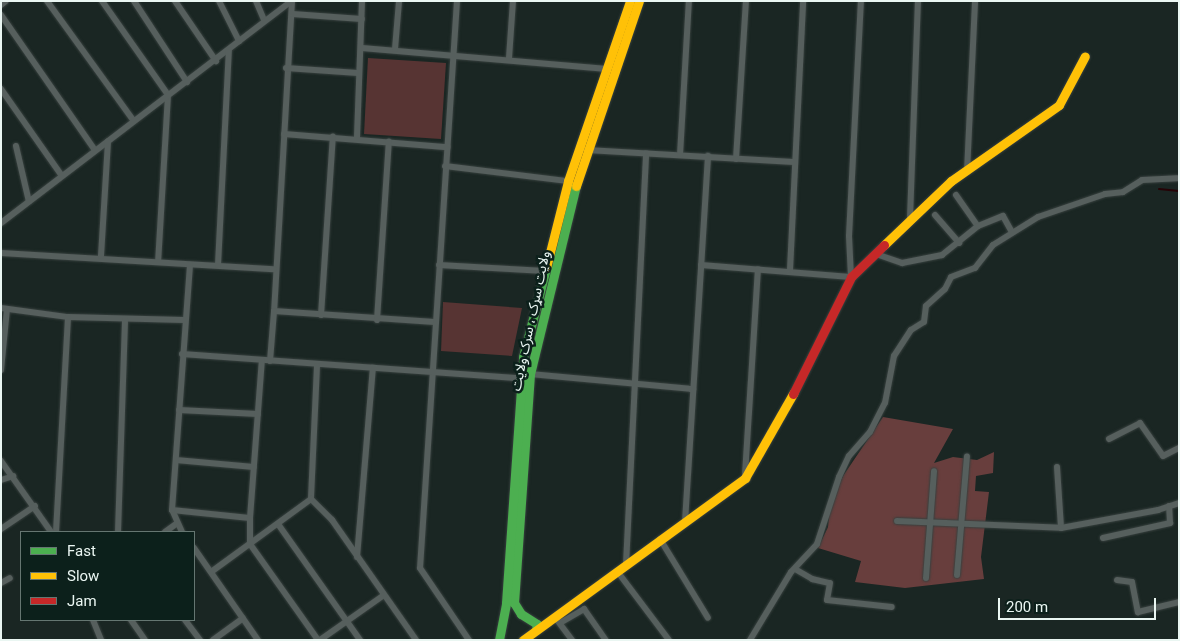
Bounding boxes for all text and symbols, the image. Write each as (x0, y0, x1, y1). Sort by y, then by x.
street label: ولایت سړک ، سرک ولایت (507, 249, 553, 393)
legend (20, 531, 195, 621)
text: Fast (67, 542, 96, 560)
text: Slow (67, 567, 99, 585)
scale bar (1000, 588, 1158, 620)
text: Jam (67, 592, 97, 610)
text: 200 m (1006, 598, 1048, 616)

